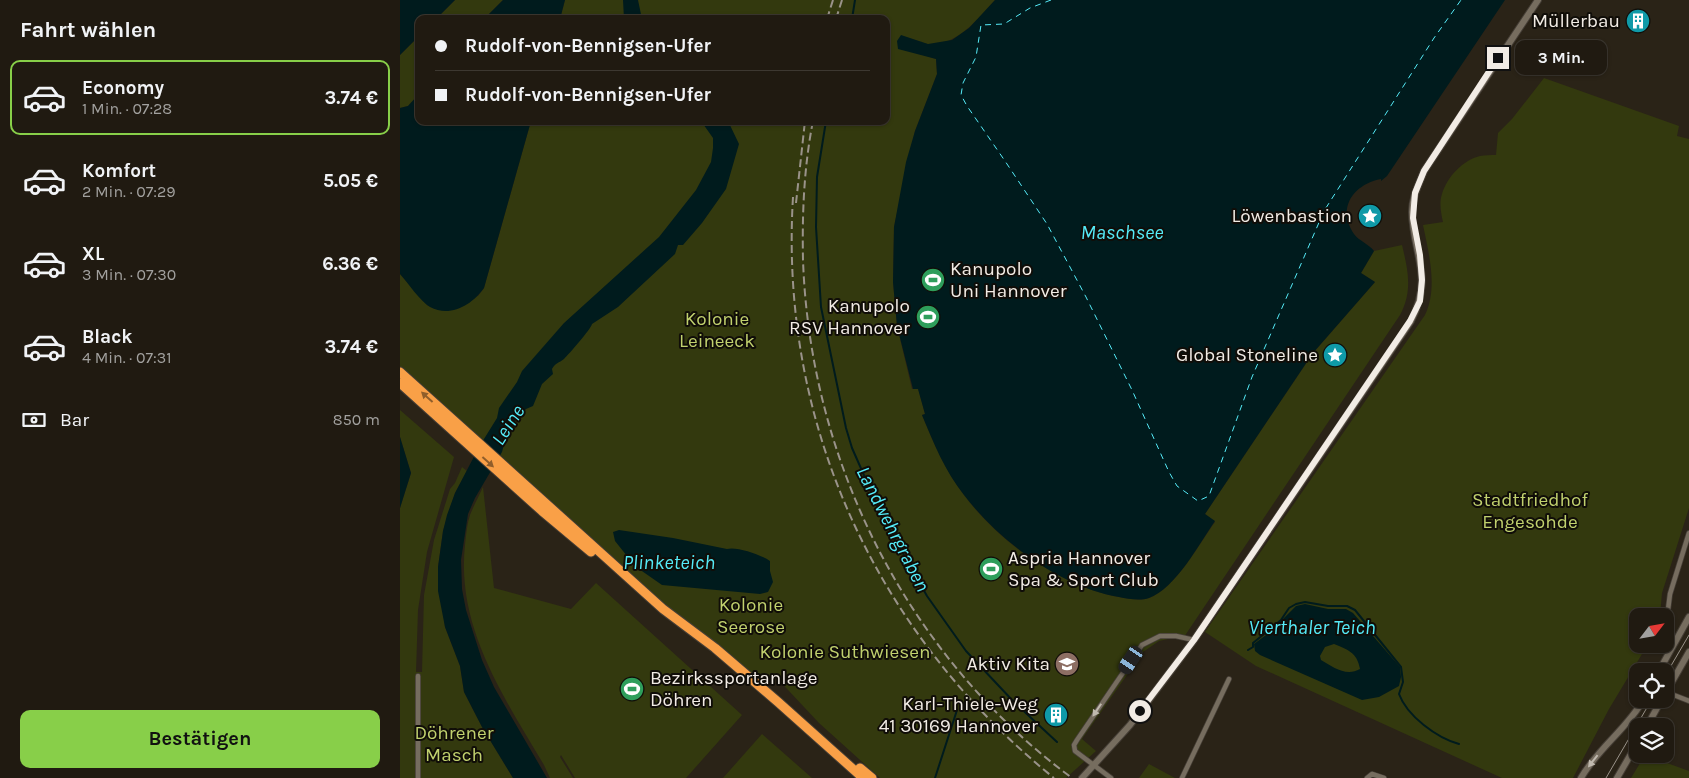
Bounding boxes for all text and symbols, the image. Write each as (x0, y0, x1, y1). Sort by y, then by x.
building icon: Müllerbau (1625, 8, 1651, 34)
place label: Müllerbau (1532, 10, 1620, 32)
text: Fahrt wählen (20, 17, 156, 43)
text: Rudolf-von-Bennigsen-Ufer (465, 35, 711, 57)
callout: 3 Min. (1516, 40, 1608, 76)
route end (1487, 47, 1509, 69)
text: 3 Min. (1538, 48, 1584, 67)
icon: car (22, 75, 67, 120)
text: Economy (82, 77, 164, 99)
text: Rudolf-von-Bennigsen-Ufer (465, 84, 711, 106)
text: 3.74 € (324, 87, 378, 109)
text: 1 Min. · 07:28 (82, 99, 172, 118)
icon: car (22, 158, 67, 203)
text: Komfort (82, 160, 156, 182)
text: 5.05 € (323, 170, 378, 192)
text: 2 Min. · 07:29 (82, 182, 176, 201)
place icon: Löwenbastion (1357, 203, 1383, 229)
place label: Löwenbastion (1231, 205, 1352, 227)
water label: Maschsee (1081, 221, 1163, 244)
icon: car (22, 241, 67, 286)
text: XL (82, 243, 104, 265)
text: 6.36 € (322, 253, 378, 275)
place label: Kanupolo Uni Hannover (950, 258, 1067, 302)
text: 3 Min. · 07:30 (82, 265, 176, 284)
sports icon: Kanupolo Uni Hannover (920, 267, 946, 293)
place label: Kanupolo RSV Hannover (789, 295, 910, 339)
sports icon: Kanupolo RSV Hannover (915, 304, 941, 330)
park label: Kolonie Leineeck (679, 308, 755, 352)
icon: car (22, 324, 67, 369)
text: Black (82, 326, 133, 348)
text: 3.74 € (324, 336, 378, 358)
place icon: Global Stoneline (1322, 342, 1348, 368)
place label: Global Stoneline (1176, 344, 1318, 366)
text: 4 Min. · 07:31 (82, 348, 171, 367)
one-way arrow (422, 391, 434, 403)
water label: Leine (487, 401, 529, 449)
icon: cash (20, 406, 48, 434)
text: Bar (60, 409, 89, 431)
text: 850 m (333, 410, 380, 429)
one-way arrow (481, 456, 493, 468)
water label: Landwehrgraben (852, 463, 934, 595)
park label: Stadtfriedhof Engesohde (1472, 489, 1588, 533)
place label: Aspria Hannover Spa & Sport Club (1008, 547, 1159, 591)
water label: Plinketeich (623, 551, 715, 574)
sports icon: Aspria Hannover Spa & Sport Club (978, 556, 1004, 582)
park label: Kolonie Seerose (717, 594, 785, 638)
north arrow (1629, 608, 1674, 652)
map controls (1629, 608, 1674, 763)
water label: Vierthaler Teich (1248, 616, 1376, 639)
park label: Kolonie Suthwiesen (759, 641, 931, 663)
car (1116, 643, 1145, 677)
school or university icon: Aktiv Kita (1054, 651, 1080, 677)
place label: Aktiv Kita (967, 653, 1050, 675)
button: locate (1629, 663, 1674, 708)
place label: Bezirkssportanlage Döhren (650, 667, 817, 711)
sports icon: Bezirkssportanlage Döhren (619, 676, 645, 702)
place label: Karl-Thiele-Weg 41 30169 Hannover (879, 693, 1038, 737)
route start (1129, 700, 1151, 722)
building icon: Karl-Thiele-Weg 41 30169 Hannover (1043, 702, 1069, 728)
one-way arrow (1092, 703, 1102, 716)
button: Bestätigen (20, 710, 380, 768)
button: layers (1629, 718, 1674, 763)
park label: Döhrener Masch (414, 722, 494, 766)
one-way arrow (1587, 754, 1598, 767)

